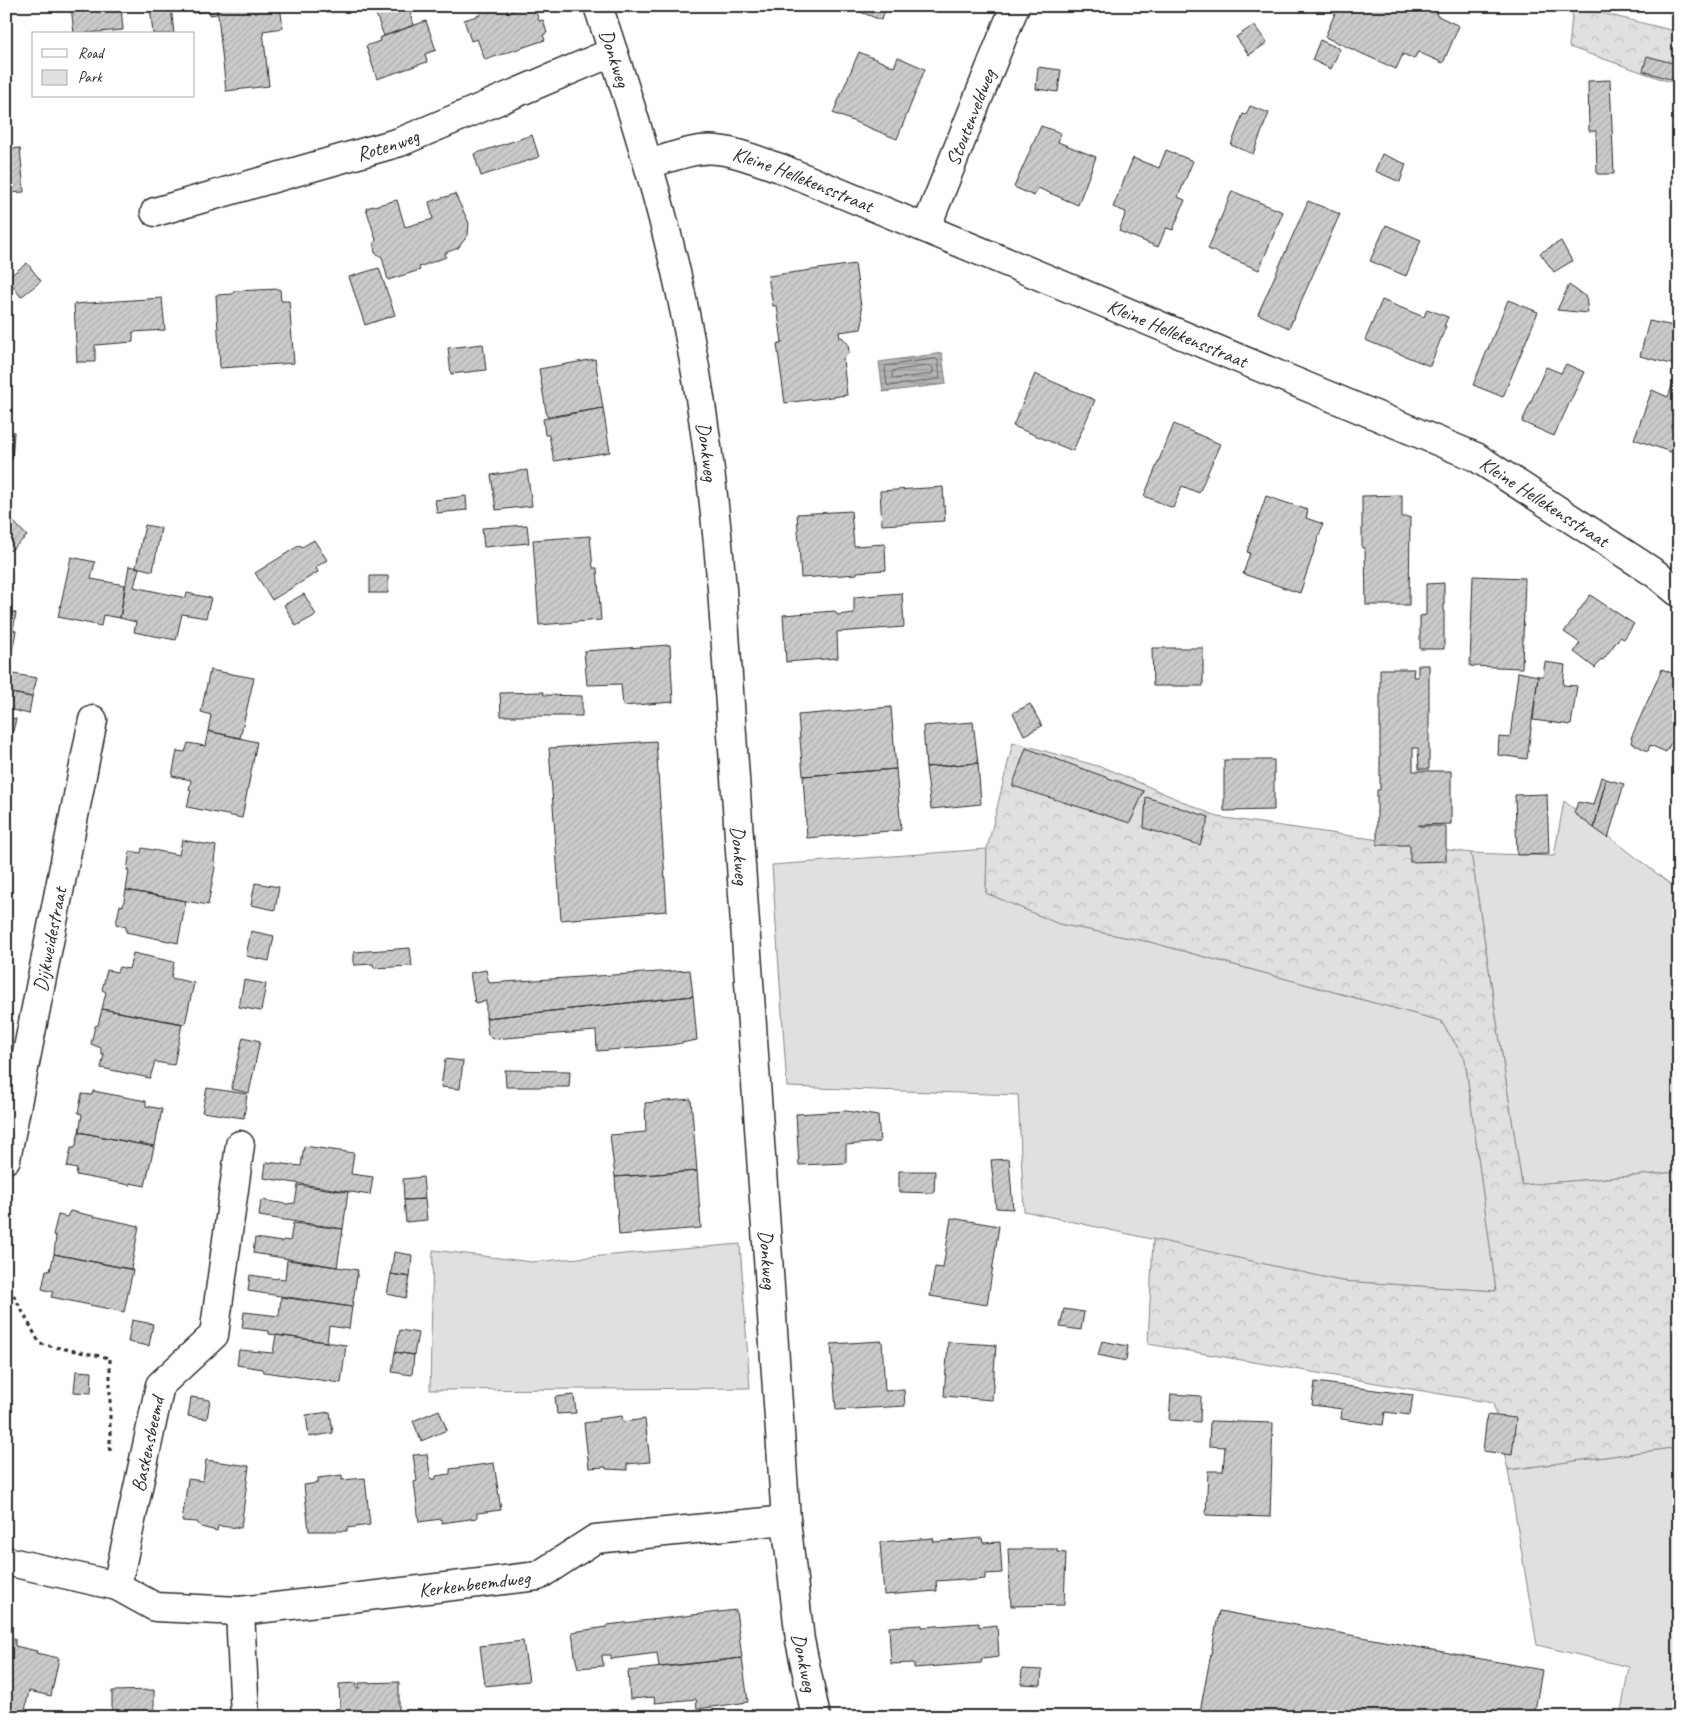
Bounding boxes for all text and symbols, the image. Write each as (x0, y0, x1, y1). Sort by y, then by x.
street label: Donkweg (594, 26, 636, 91)
legend (32, 32, 195, 98)
text: Road (78, 44, 105, 63)
street label: Stoutenveldweg (940, 64, 1002, 169)
text: Park (78, 68, 103, 87)
street label: Rotenweg (354, 123, 423, 166)
street label: Kleine Hellekensstraat (730, 141, 879, 219)
street label: Kleine Hellekensstraat (1104, 293, 1253, 374)
street label: Donkweg (691, 421, 724, 484)
street label: Kleine Hellekensstraat (1475, 451, 1616, 554)
street label: Donkweg (726, 825, 755, 887)
street label: Dijkweidestraat (27, 883, 73, 993)
street label: Donkweg (754, 1229, 783, 1291)
street label: Baskensbeemd (125, 1391, 170, 1494)
street label: Kerkenbeemdweg (417, 1564, 533, 1602)
street label: Donkweg (787, 1632, 823, 1695)

